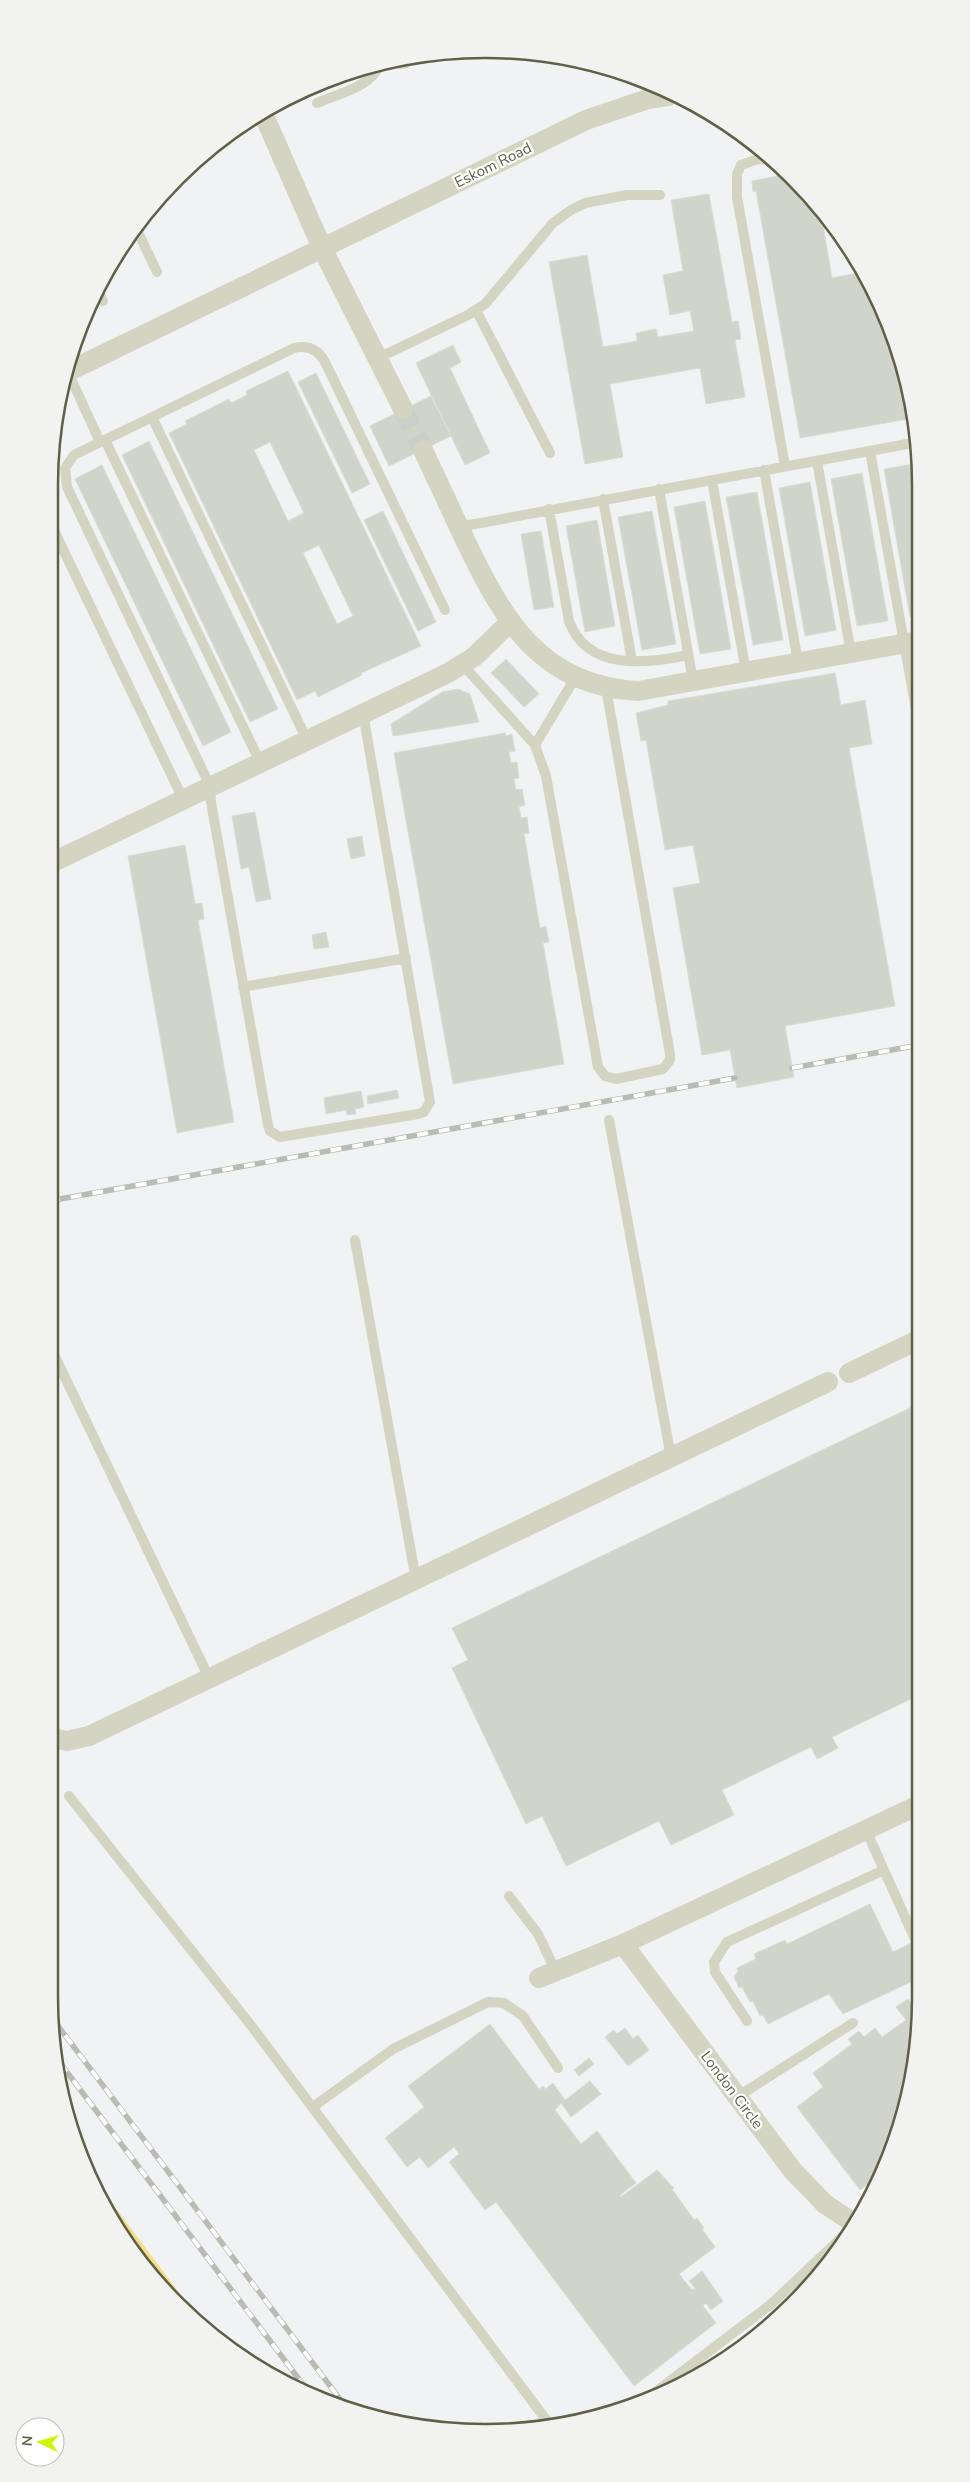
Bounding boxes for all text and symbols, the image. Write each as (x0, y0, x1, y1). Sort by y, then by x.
street label: Eskom Road (451, 138, 535, 192)
street label: London Circle (696, 2047, 768, 2133)
north arrow (15, 2417, 65, 2467)
text: N (18, 2435, 37, 2447)

